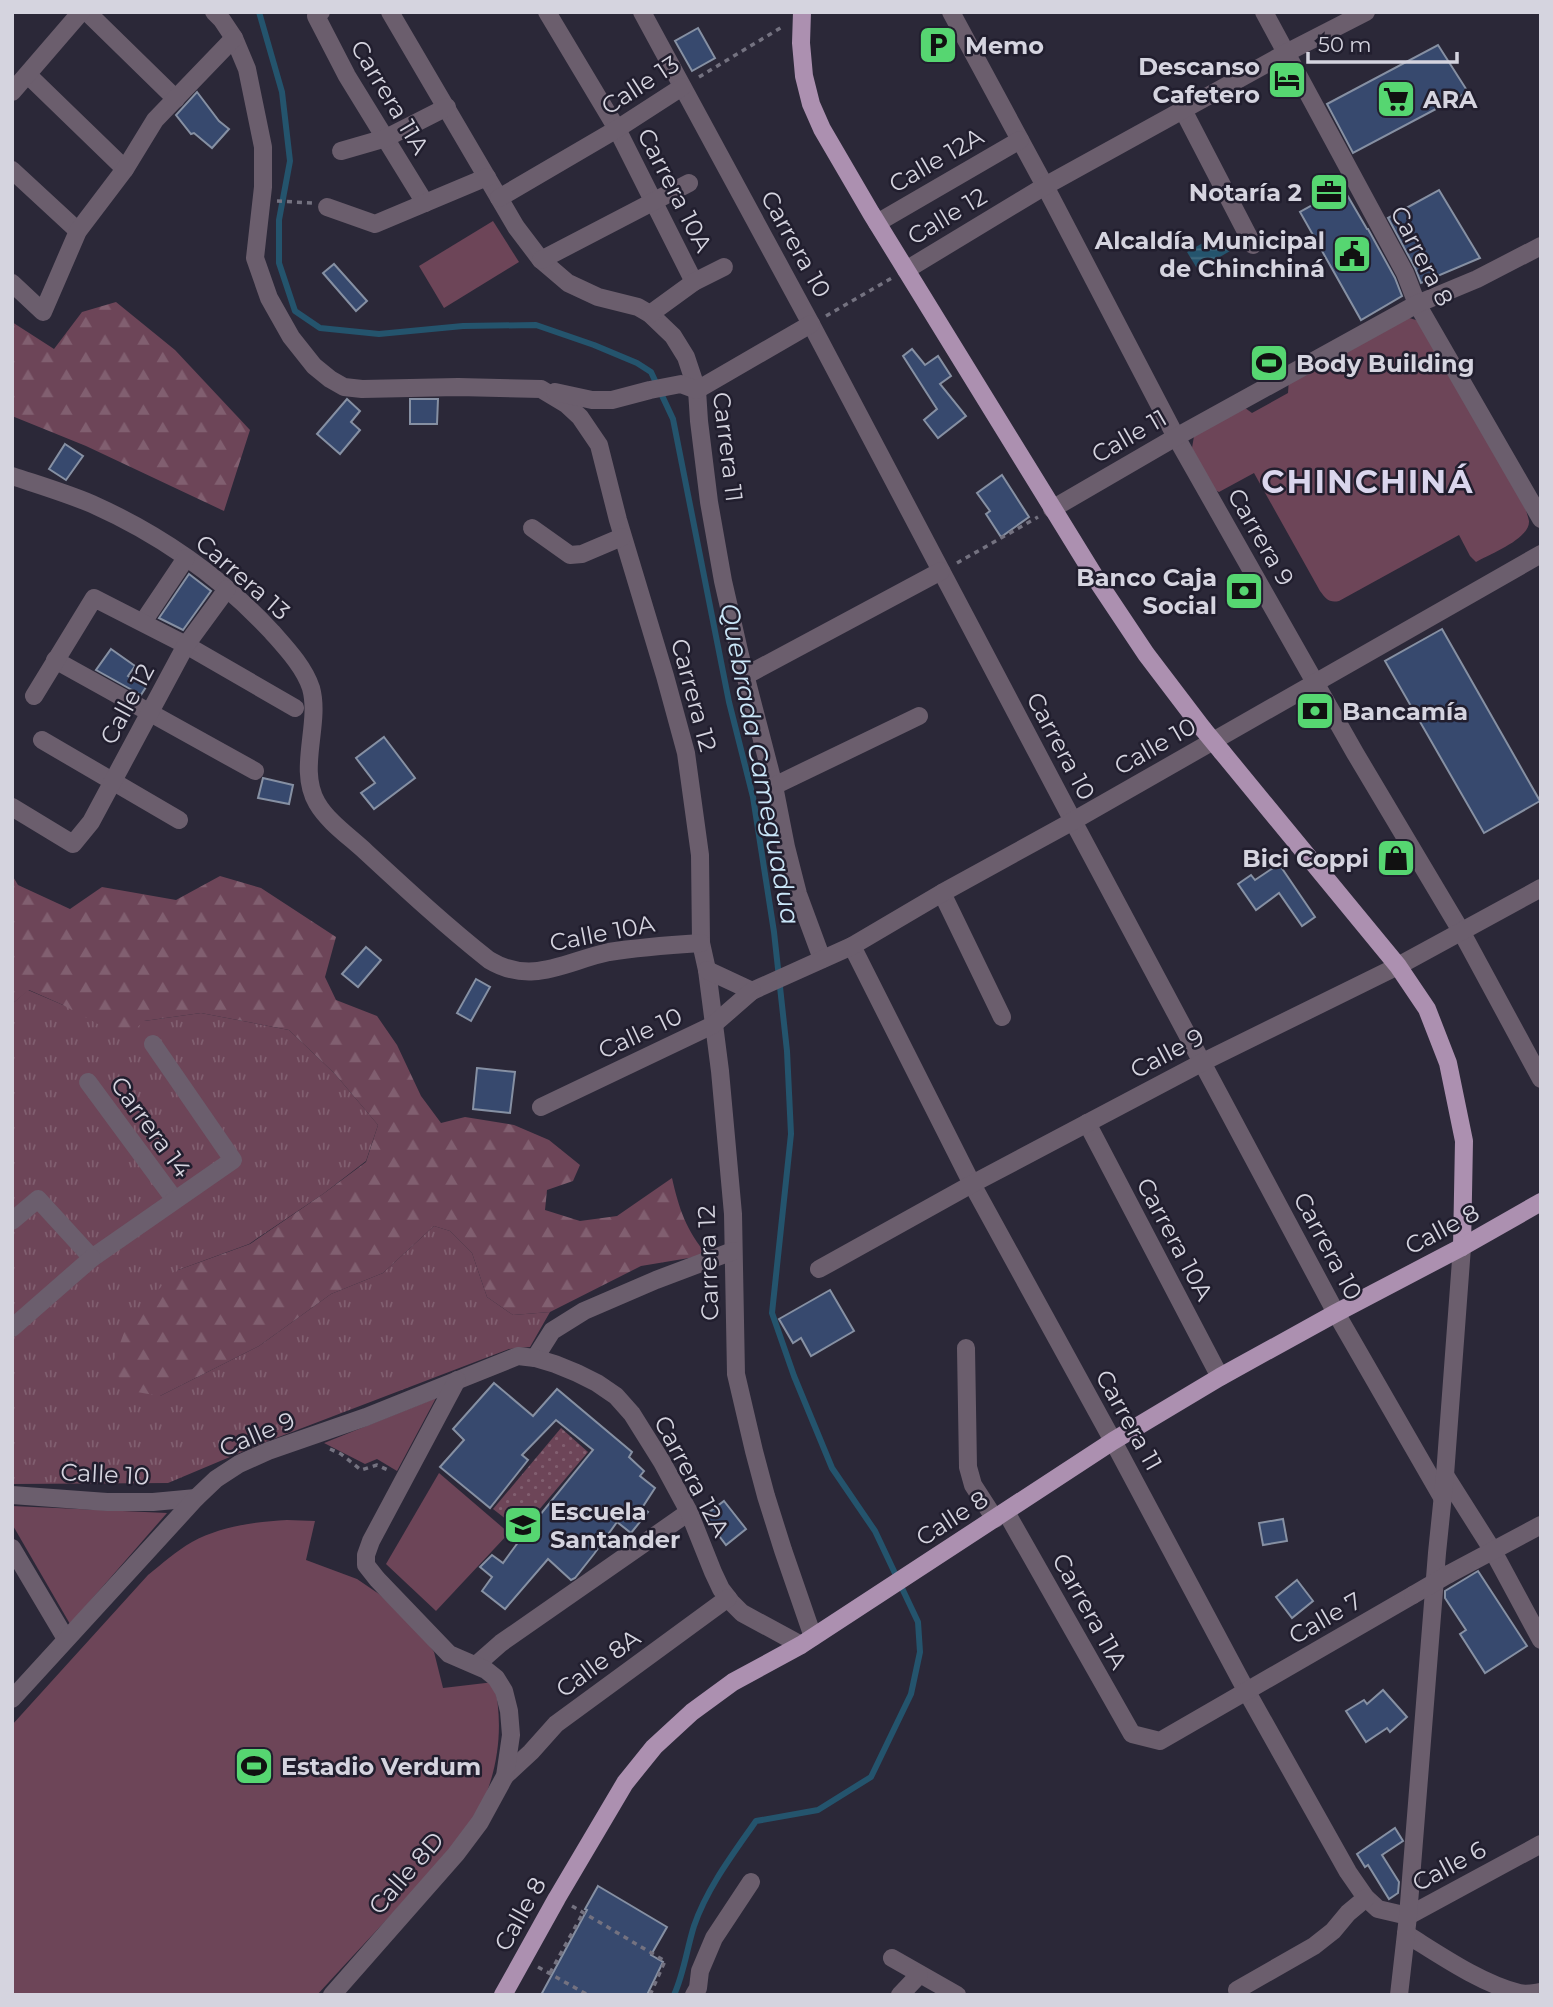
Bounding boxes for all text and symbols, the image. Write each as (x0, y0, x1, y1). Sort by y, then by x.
scale bar (1308, 21, 1457, 65)
parking icon: Memo (917, 24, 959, 66)
place label: Memo (965, 31, 1044, 60)
text: 50 m (1318, 32, 1372, 57)
street label: Carrera 11A (345, 35, 436, 160)
street label: Calle 13 (596, 49, 684, 121)
place label: Descanso Cafetero (1138, 52, 1260, 109)
hotel icon: Descanso Cafetero (1266, 59, 1308, 101)
supermarket icon: ARA (1375, 78, 1417, 120)
place label: ARA (1422, 85, 1478, 114)
street label: Calle 12A (884, 121, 989, 199)
street label: Carrera 10A (631, 123, 719, 257)
office icon: Notaría 2 (1308, 171, 1350, 213)
place label: Notaría 2 (1189, 178, 1302, 207)
street label: Calle 12 (902, 181, 992, 251)
street label: Carrera 10 (755, 185, 837, 303)
street label: Carrera 8 (1384, 201, 1460, 311)
place label: Alcaldía Municipal de Chinchiná (1094, 226, 1325, 283)
public building icon: Alcaldía Municipal de Chinchiná (1331, 233, 1373, 275)
sports icon: Body Building (1248, 342, 1290, 384)
place label: Body Building (1296, 349, 1474, 378)
street label: Carrera 11 (707, 390, 749, 504)
street label: Calle 11 (1086, 403, 1172, 469)
district label: CHINCHINÁ (1261, 462, 1475, 501)
street label: Carrera 9 (1221, 483, 1301, 591)
street label: Carrera 13 (190, 528, 296, 626)
place label: Banco Caja Social (1076, 563, 1217, 620)
bank icon: Banco Caja Social (1223, 570, 1265, 612)
water label: Quebrada Cameguadua (713, 600, 807, 928)
street label: Carrera 12 (665, 635, 723, 755)
street label: Calle 12 (94, 659, 160, 749)
street label: Carrera 10 (1021, 687, 1101, 805)
bank icon: Bancamía (1294, 690, 1336, 732)
place label: Bancamía (1342, 697, 1468, 726)
street label: Calle 10 (1109, 711, 1201, 781)
shop icon: Bici Coppi (1375, 837, 1417, 879)
place label: Bici Coppi (1242, 844, 1369, 873)
street label: Calle 10A (547, 908, 658, 957)
street label: Calle 10 (593, 1001, 687, 1065)
street label: Calle 9 (1125, 1022, 1209, 1084)
street label: Carrera 14 (105, 1071, 197, 1183)
street label: Carrera 10A (1131, 1173, 1220, 1306)
street label: Carrera 10 (1288, 1187, 1368, 1305)
street label: Calle 8 (1400, 1197, 1484, 1261)
street label: Carrera 12 (691, 1205, 725, 1321)
street label: Carrera 11 (1089, 1365, 1169, 1475)
street label: Calle 9 (215, 1405, 299, 1463)
street label: Carrera 12A (648, 1411, 736, 1542)
street label: Calle 10 (60, 1457, 150, 1491)
street label: Calle 8 (911, 1484, 993, 1552)
place label: Escuela Santander (550, 1497, 680, 1554)
school or university icon: Escuela Santander (502, 1504, 544, 1546)
street label: Carrera 11A (1046, 1548, 1134, 1675)
street label: Calle 7 (1284, 1586, 1366, 1650)
street label: Calle 8A (550, 1622, 646, 1703)
sports icon: Estadio Verdum (233, 1745, 275, 1787)
place label: Estadio Verdum (281, 1752, 481, 1781)
street label: Calle 8D (362, 1826, 450, 1920)
street label: Calle 6 (1407, 1835, 1491, 1897)
street label: Calle 8 (488, 1872, 552, 1956)

